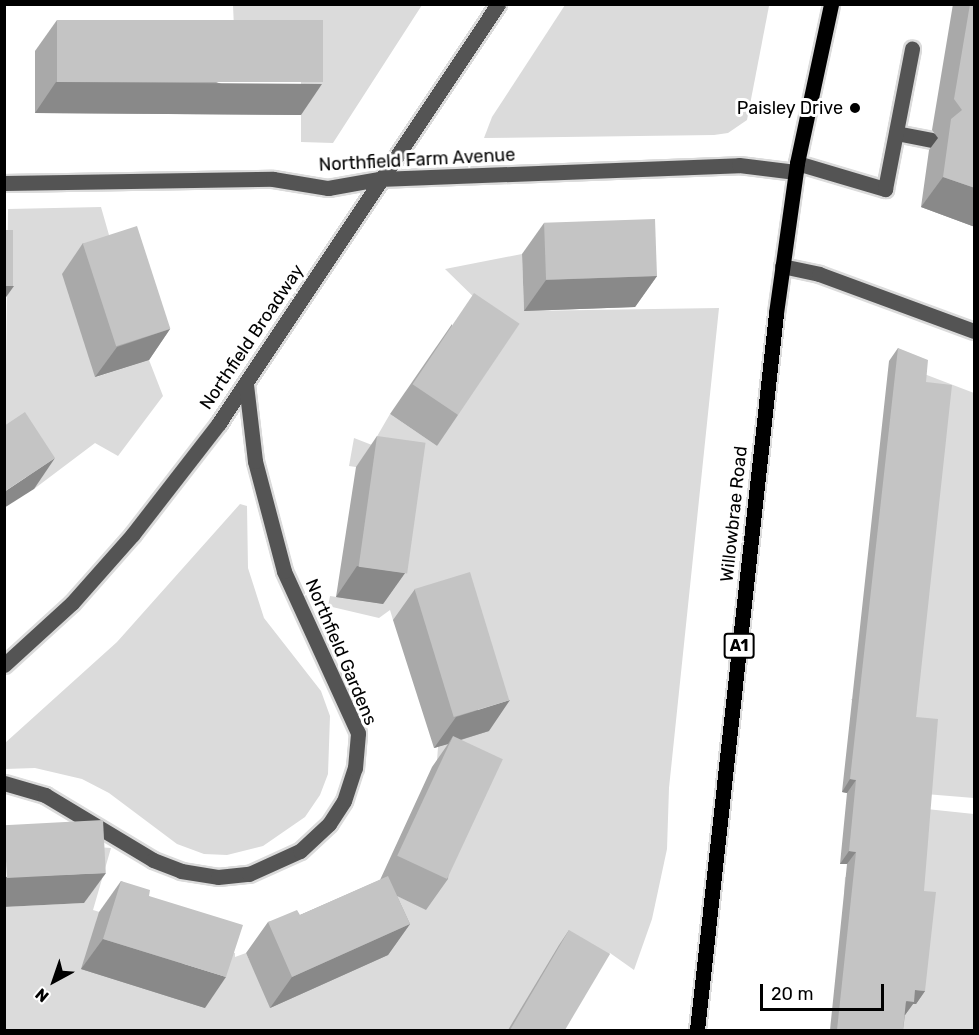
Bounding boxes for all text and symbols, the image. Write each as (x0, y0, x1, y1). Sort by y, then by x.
place label: Paisley Drive (736, 97, 843, 119)
marker: Paisley Drive (848, 101, 862, 115)
street label: Northfield Farm Avenue (318, 144, 516, 176)
street label: Northfield Broadway (195, 260, 309, 414)
street label: Willowbrae Road (716, 445, 752, 583)
street label: Northfield Gardens (300, 576, 382, 728)
road number: A1 (722, 633, 756, 659)
north arrow (24, 951, 84, 1011)
scale bar (763, 972, 888, 1010)
text: 20 m (771, 983, 813, 1005)
text: N (32, 984, 53, 1006)

